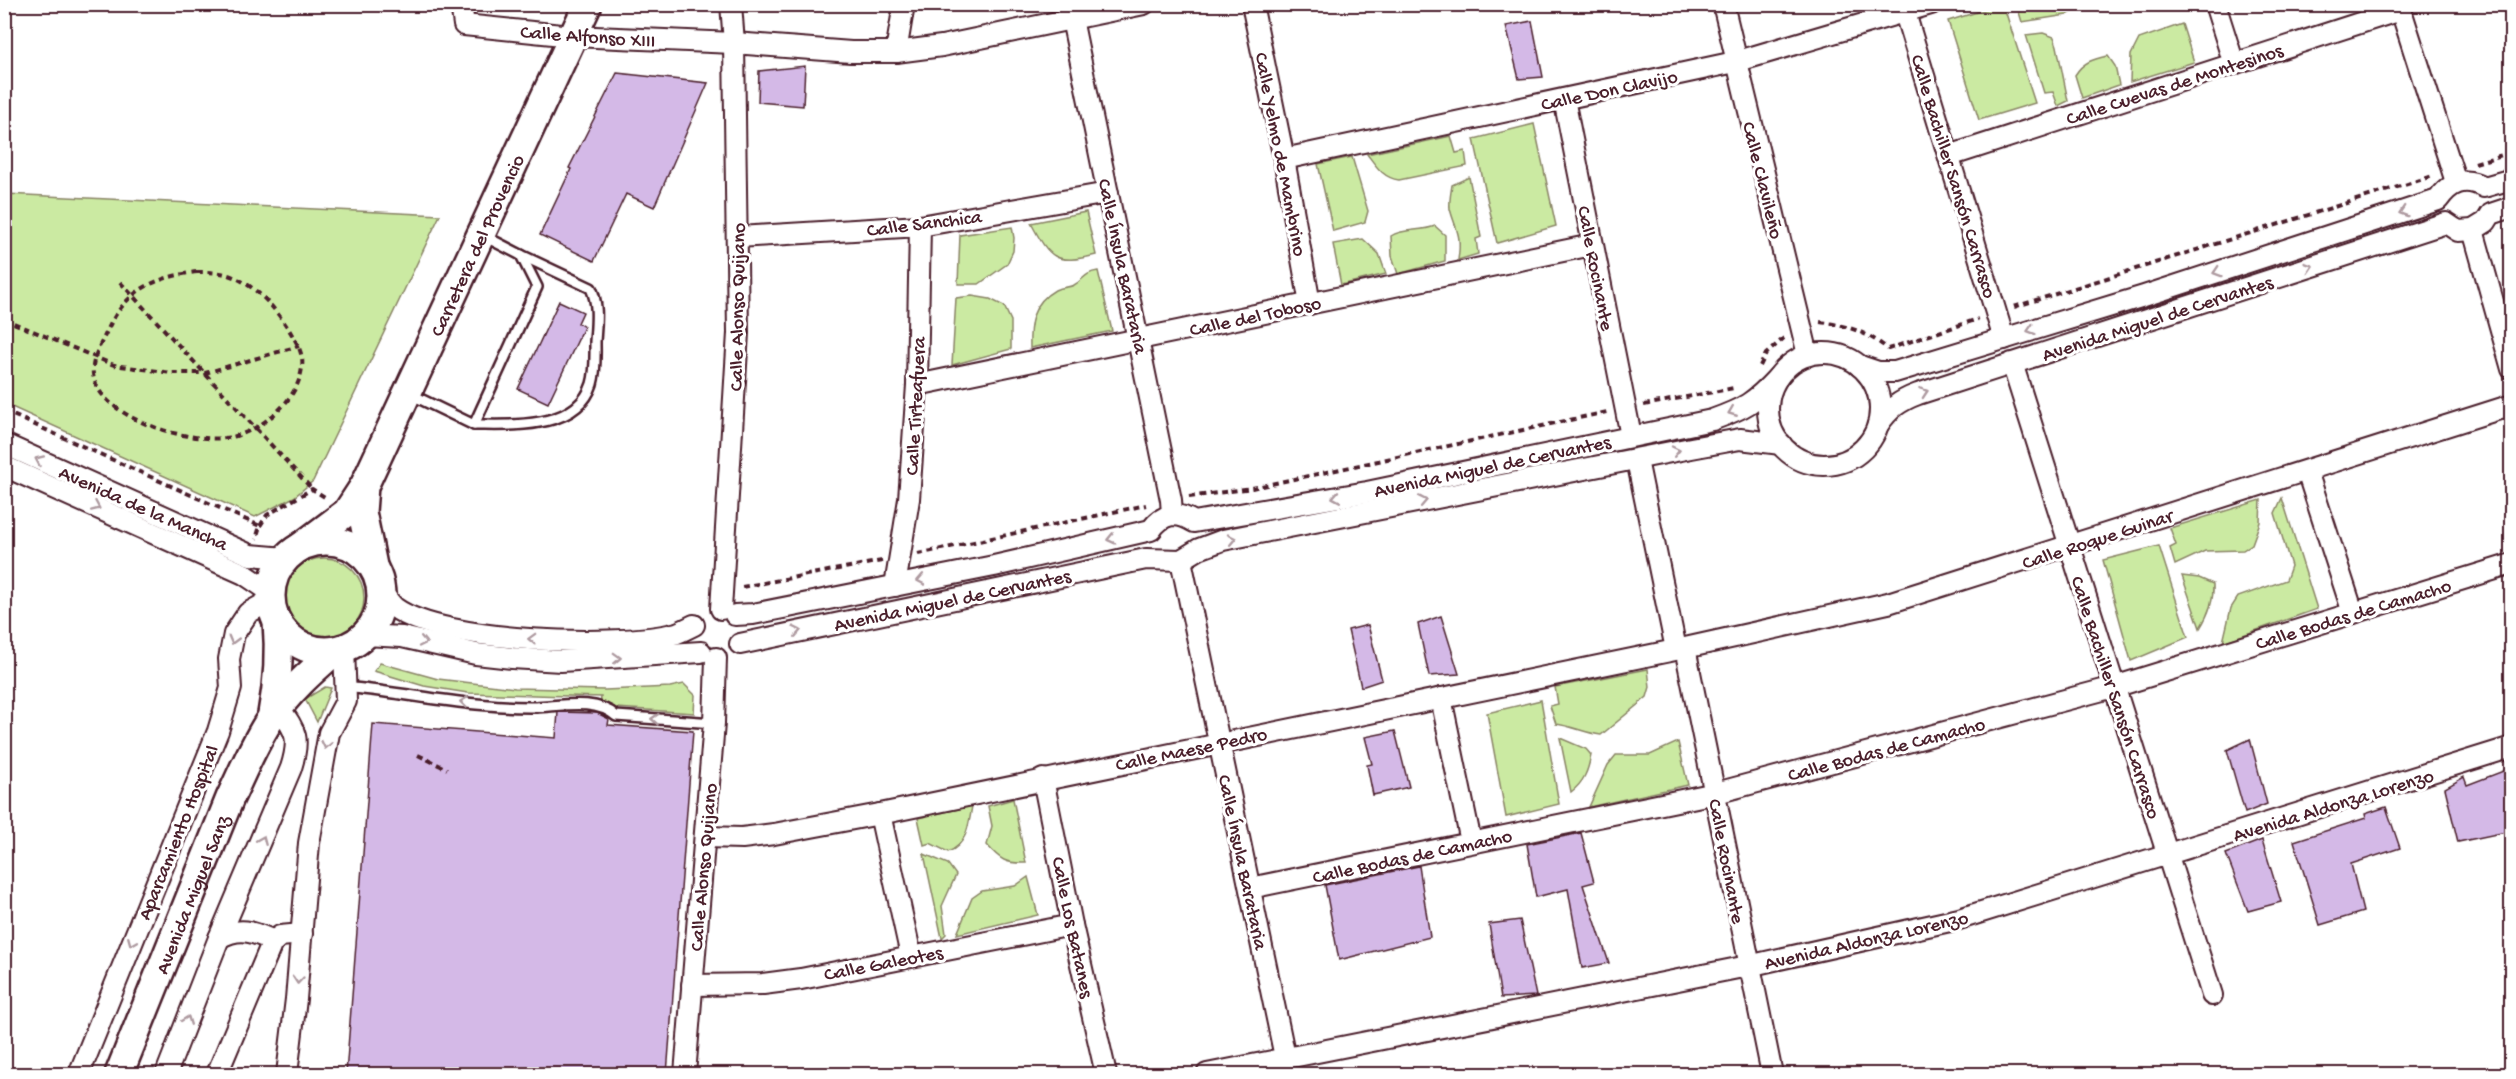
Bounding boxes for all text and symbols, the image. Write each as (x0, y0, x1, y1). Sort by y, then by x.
street label: Calle Alfonso XIII (519, 22, 656, 55)
street label: Calle Cuevas de Montesinos (2064, 40, 2287, 132)
street label: Calle Yelmo de Mambrino (1248, 51, 1310, 258)
street label: Calle Bachiller Sansón Carrasco (1904, 52, 2000, 302)
street label: Calle Don Clavijo (1539, 67, 1680, 118)
street label: Calle Clavileño (1735, 120, 1786, 242)
street label: Carretera del Provencio (427, 152, 531, 341)
street label: Calle Ínsula Barataria (1091, 177, 1152, 357)
street label: Calle Rocinante (1570, 204, 1617, 334)
one-way arrow (2398, 205, 2408, 217)
street label: Calle Sanchica (866, 207, 984, 244)
street label: Calle Alonso Quijano (727, 223, 752, 391)
one-way arrow (2303, 262, 2314, 274)
one-way arrow (2212, 265, 2223, 278)
street label: Avenida Miguel de Cervantes (2040, 272, 2277, 369)
street label: Calle del Toboso (1188, 293, 1324, 344)
one-way arrow (2026, 323, 2037, 336)
street label: Calle Tirteafuera (902, 336, 933, 476)
one-way arrow (1918, 387, 1929, 399)
one-way arrow (1727, 405, 1738, 417)
street label: Avenida Miguel de Cervantes (1372, 432, 1614, 505)
one-way arrow (1671, 445, 1681, 458)
one-way arrow (34, 455, 45, 467)
street label: Avenida de la Mancha (55, 463, 231, 558)
one-way arrow (1332, 490, 1342, 503)
one-way arrow (1418, 495, 1428, 508)
one-way arrow (90, 500, 101, 512)
street label: Calle Roque Guinar (2020, 506, 2178, 577)
one-way arrow (1107, 531, 1117, 544)
one-way arrow (1227, 533, 1237, 546)
street label: Avenida Miguel de Cervantes (832, 566, 1074, 639)
one-way arrow (916, 573, 926, 586)
street label: Calle Bachiller Sansón Carrasco (2064, 574, 2164, 822)
street label: Calle Bodas de Camacho (2253, 576, 2455, 657)
one-way arrow (792, 625, 802, 638)
one-way arrow (527, 632, 536, 645)
one-way arrow (228, 634, 240, 645)
one-way arrow (418, 635, 428, 648)
one-way arrow (612, 651, 621, 664)
one-way arrow (459, 696, 468, 709)
one-way arrow (651, 712, 660, 725)
street label: Calle Bodas de Camacho (1786, 714, 1988, 789)
street label: Calle Maese Pedro (1114, 724, 1269, 779)
one-way arrow (320, 740, 333, 750)
street label: Aparcamiento Hospital (135, 743, 226, 924)
street label: Avenida Aldonza Lorenzo (2231, 766, 2437, 849)
street label: Calle Ínsula Barataria (1211, 773, 1272, 953)
street label: Calle Alonso Quijano (687, 782, 724, 952)
street label: Calle Rocinante (1701, 797, 1748, 927)
street label: Avenida Miguel Sanz (152, 811, 237, 978)
street label: Calle Bodas de Camacho (1311, 826, 1515, 891)
one-way arrow (255, 835, 267, 846)
street label: Calle Los Batanes (1044, 855, 1097, 1001)
street label: Avenida Aldonza Lorenzo (1763, 908, 1971, 977)
one-way arrow (127, 935, 139, 946)
street label: Calle Galeotes (822, 943, 946, 988)
one-way arrow (292, 975, 305, 985)
one-way arrow (180, 1015, 193, 1026)

